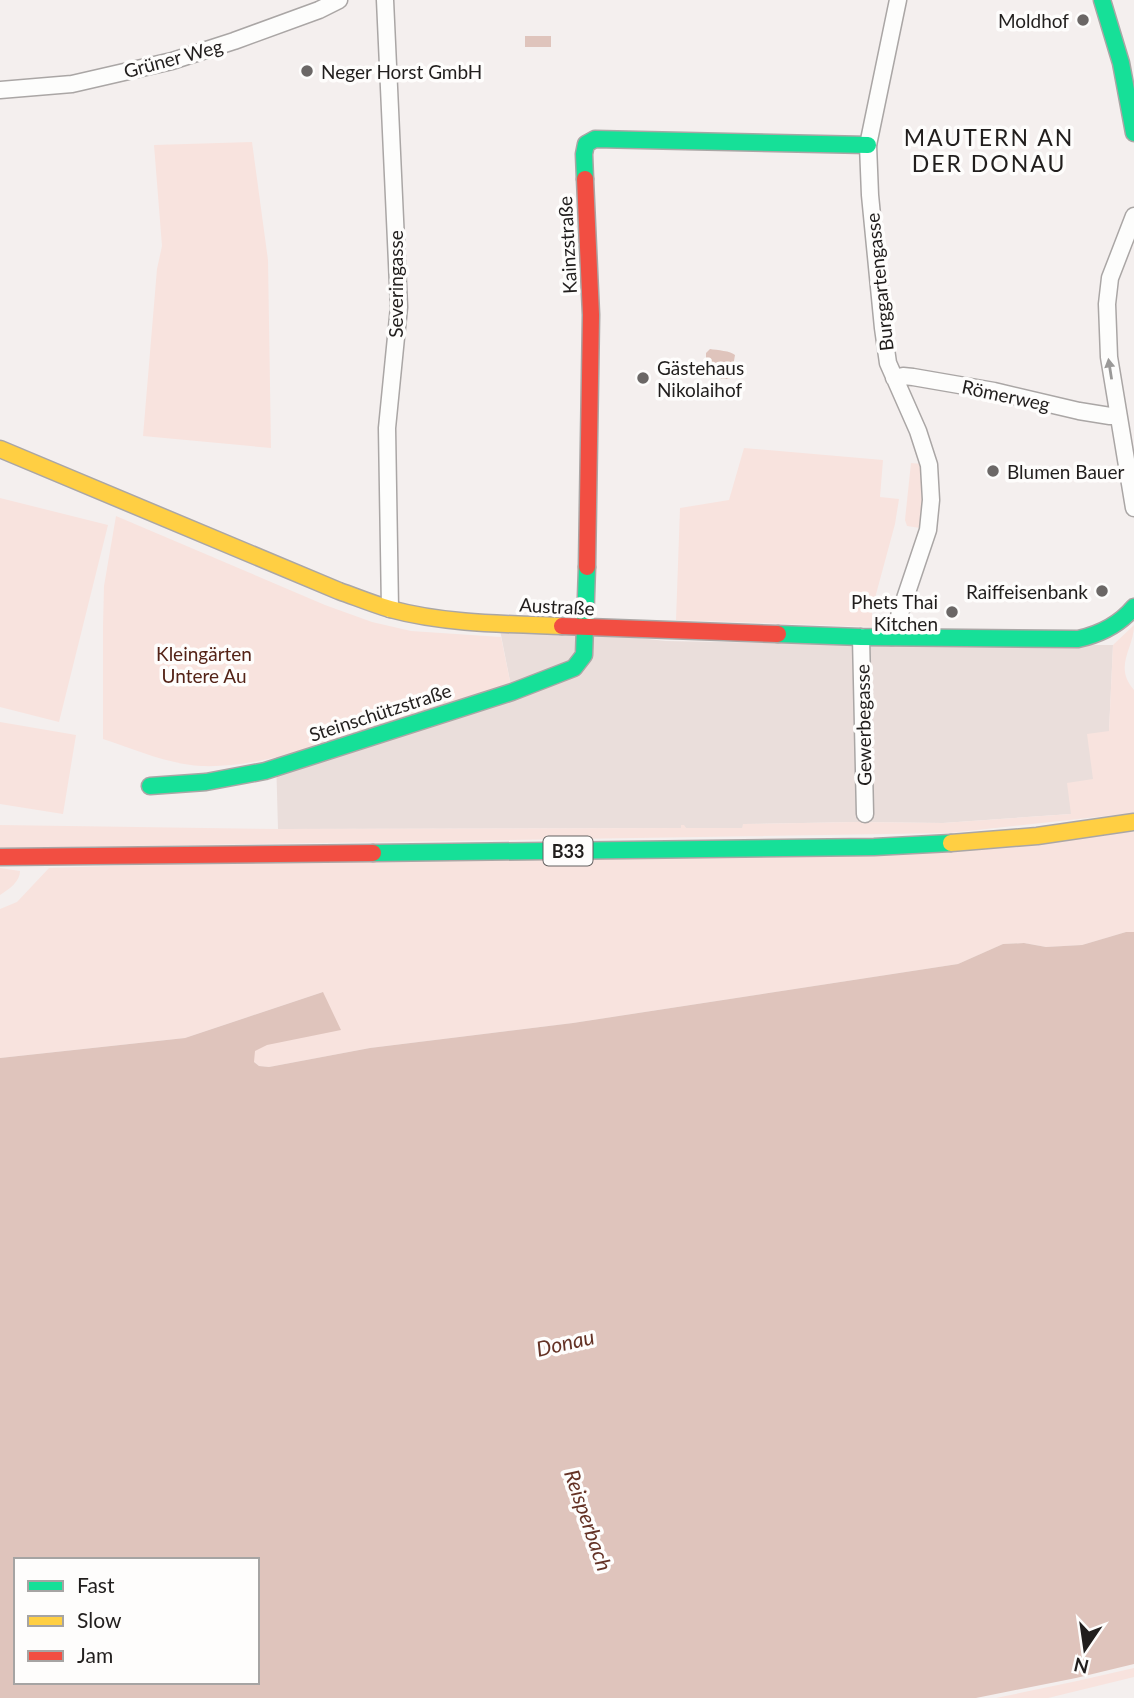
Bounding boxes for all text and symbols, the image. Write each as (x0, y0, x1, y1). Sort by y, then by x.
place label: Moldhof (998, 9, 1069, 32)
marker: Moldhof (1075, 12, 1091, 28)
street label: Grüner Weg (121, 34, 225, 82)
place label: Neger Horst GmbH (321, 60, 482, 83)
marker: Neger Horst GmbH (299, 63, 315, 79)
district label: MAUTERN AN DER DONAU (904, 123, 1074, 177)
street label: Kainzstraße (553, 195, 581, 295)
street label: Burggartengasse (860, 212, 898, 352)
street label: Severingasse (384, 230, 407, 338)
place label: Gästehaus Nikolaihof (657, 356, 744, 401)
one-way arrow (1105, 358, 1116, 380)
marker: Gästehaus Nikolaihof (635, 370, 651, 386)
street label: Römerweg (960, 374, 1052, 416)
place label: Blumen Bauer (1007, 460, 1124, 483)
marker: Blumen Bauer (985, 463, 1001, 479)
place label: Raiffeisenbank (966, 580, 1088, 603)
marker: Raiffeisenbank (1094, 583, 1110, 599)
place label: Phets Thai Kitchen (851, 590, 938, 635)
street label: Austraße (519, 593, 595, 619)
marker: Phets Thai Kitchen (944, 604, 960, 620)
park label: Kleingärten Untere Au (156, 642, 252, 687)
street label: Gewerbegasse (850, 664, 876, 786)
street label: Steinschützstraße (306, 678, 454, 746)
road number: B33 (544, 836, 592, 866)
water label: Donau (534, 1323, 596, 1361)
water label: Reisperbach (560, 1466, 618, 1574)
legend (14, 1558, 259, 1684)
text: Fast (77, 1572, 115, 1597)
text: Slow (77, 1607, 122, 1632)
north arrow (1050, 1614, 1120, 1684)
text: Jam (77, 1642, 113, 1667)
text: N (1071, 1653, 1091, 1679)

